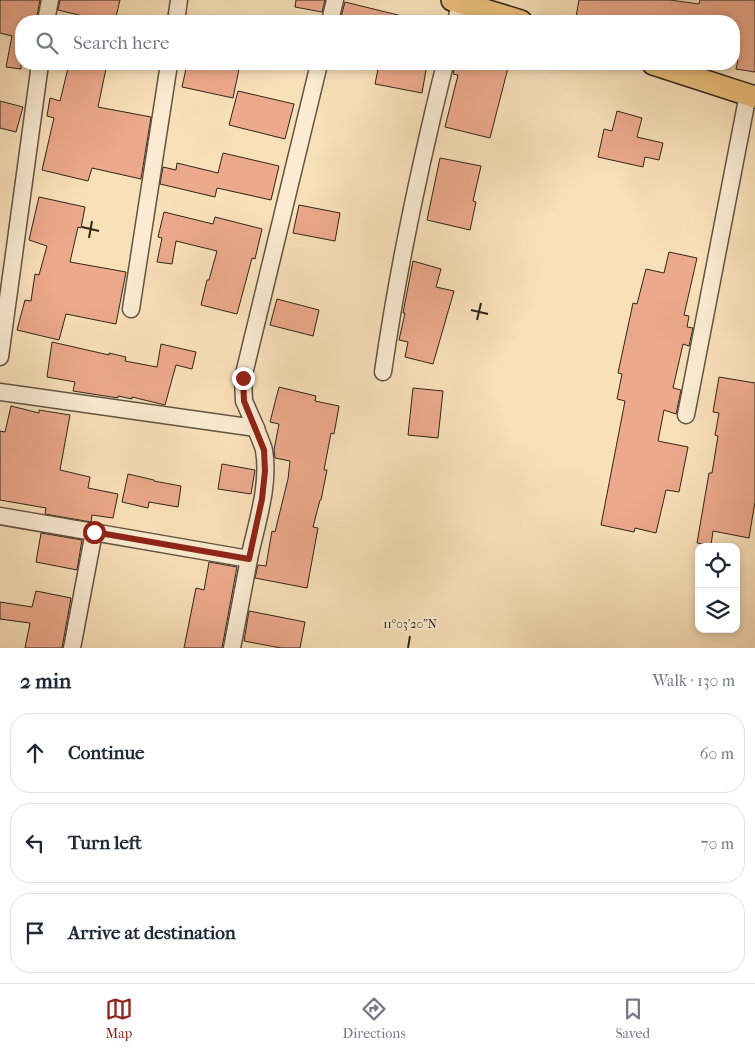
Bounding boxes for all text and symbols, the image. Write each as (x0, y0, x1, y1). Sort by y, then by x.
search box (15, 15, 740, 70)
icon: search (33, 29, 61, 57)
text: Search here (73, 32, 169, 54)
route end (232, 367, 255, 390)
route start (83, 521, 106, 544)
map controls (695, 543, 740, 633)
button: locate (695, 543, 740, 588)
button: layers (695, 588, 740, 633)
text: 11°03'20"N (383, 617, 437, 631)
text: 2 min (20, 669, 71, 693)
text: Walk · 130 m (652, 671, 735, 690)
icon: ahead (21, 739, 49, 767)
text: Continue (68, 742, 144, 764)
text: 60 m (700, 744, 734, 763)
icon: left (21, 829, 49, 857)
text: Turn left (68, 832, 142, 854)
text: 70 m (701, 834, 734, 853)
icon: arrive (21, 919, 49, 947)
text: Arrive at destination (68, 922, 236, 944)
tab: Map (105, 995, 133, 1042)
tab: Directions (343, 995, 406, 1042)
tab: Saved (615, 995, 650, 1042)

